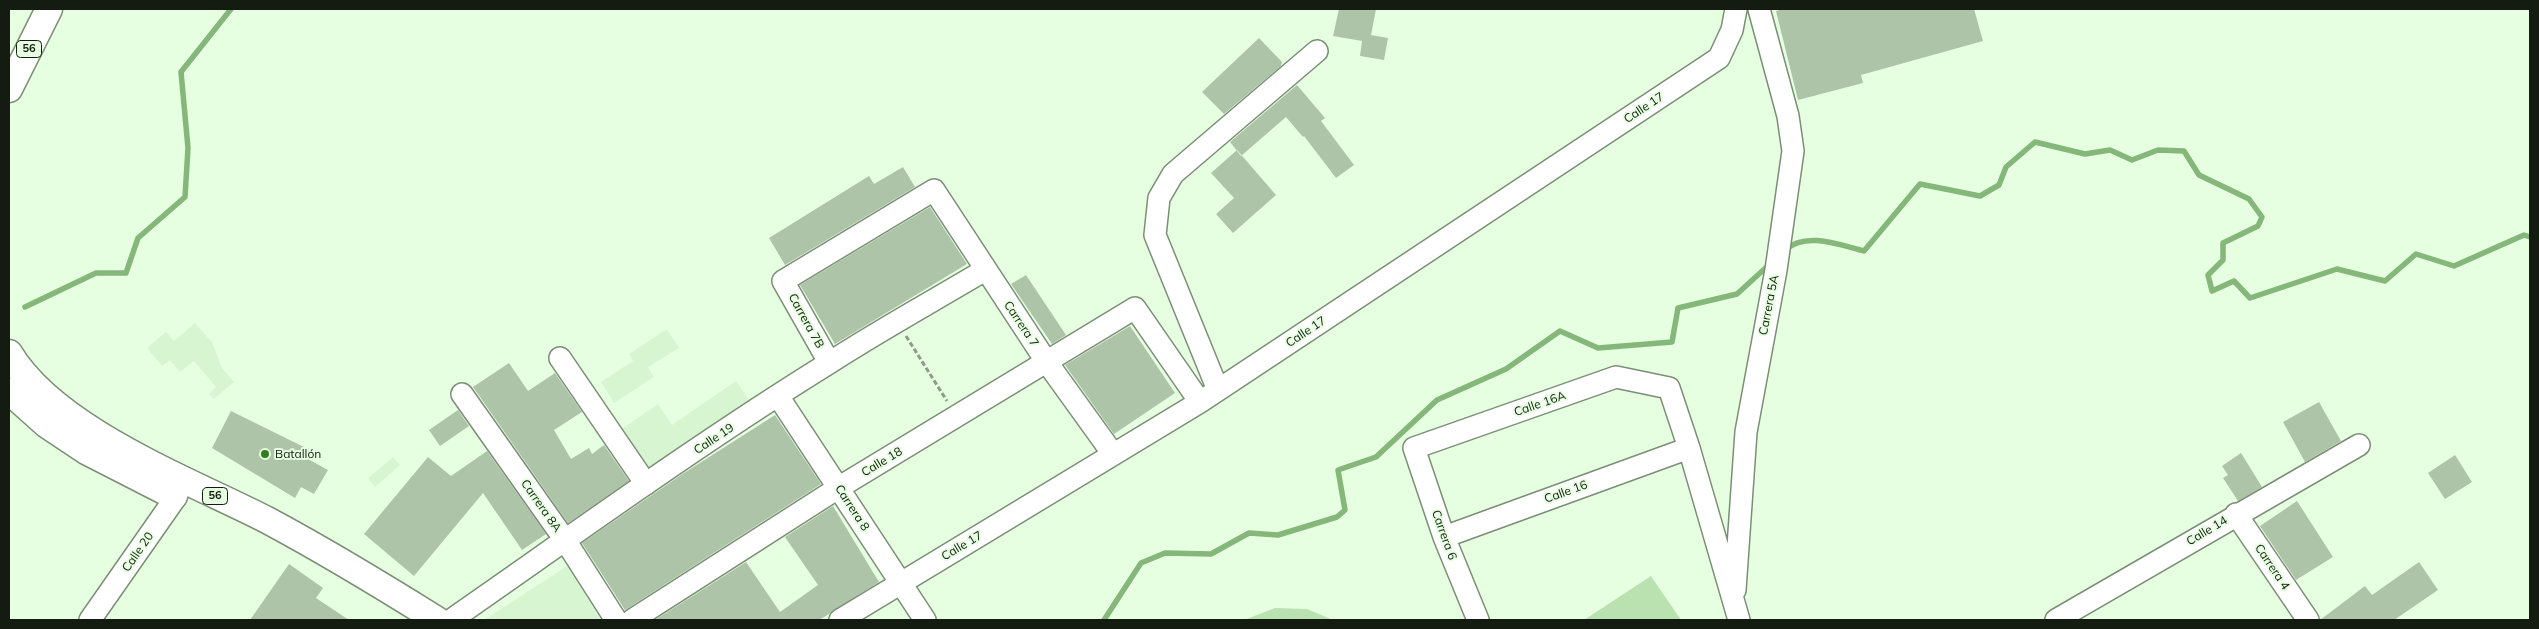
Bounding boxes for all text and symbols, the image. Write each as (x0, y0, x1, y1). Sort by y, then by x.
road number: 56 (16, 41, 42, 58)
street label: Calle 17 (1621, 89, 1667, 127)
street label: Carrera 5A (1756, 274, 1782, 336)
street label: Carrera 7B (785, 291, 827, 351)
street label: Carrera 7 (1000, 298, 1042, 350)
street label: Calle 17 (1283, 313, 1329, 351)
street label: Calle 16A (1512, 388, 1568, 420)
street label: Calle 19 (691, 420, 737, 458)
street label: Calle 18 (859, 444, 905, 480)
place label: Batallón (275, 447, 321, 461)
marker: Batallón (259, 448, 271, 460)
street label: Carrera 8A (518, 477, 564, 535)
street label: Calle 16 (1542, 478, 1590, 506)
street label: Carrera 8 (832, 482, 872, 534)
road number: 56 (202, 488, 228, 504)
street label: Carrera 6 (1428, 508, 1460, 562)
street label: Calle 14 (2184, 513, 2230, 549)
street label: Calle 17 (939, 528, 985, 564)
street label: Calle 20 (119, 529, 157, 575)
street label: Carrera 4 (2251, 541, 2293, 593)

